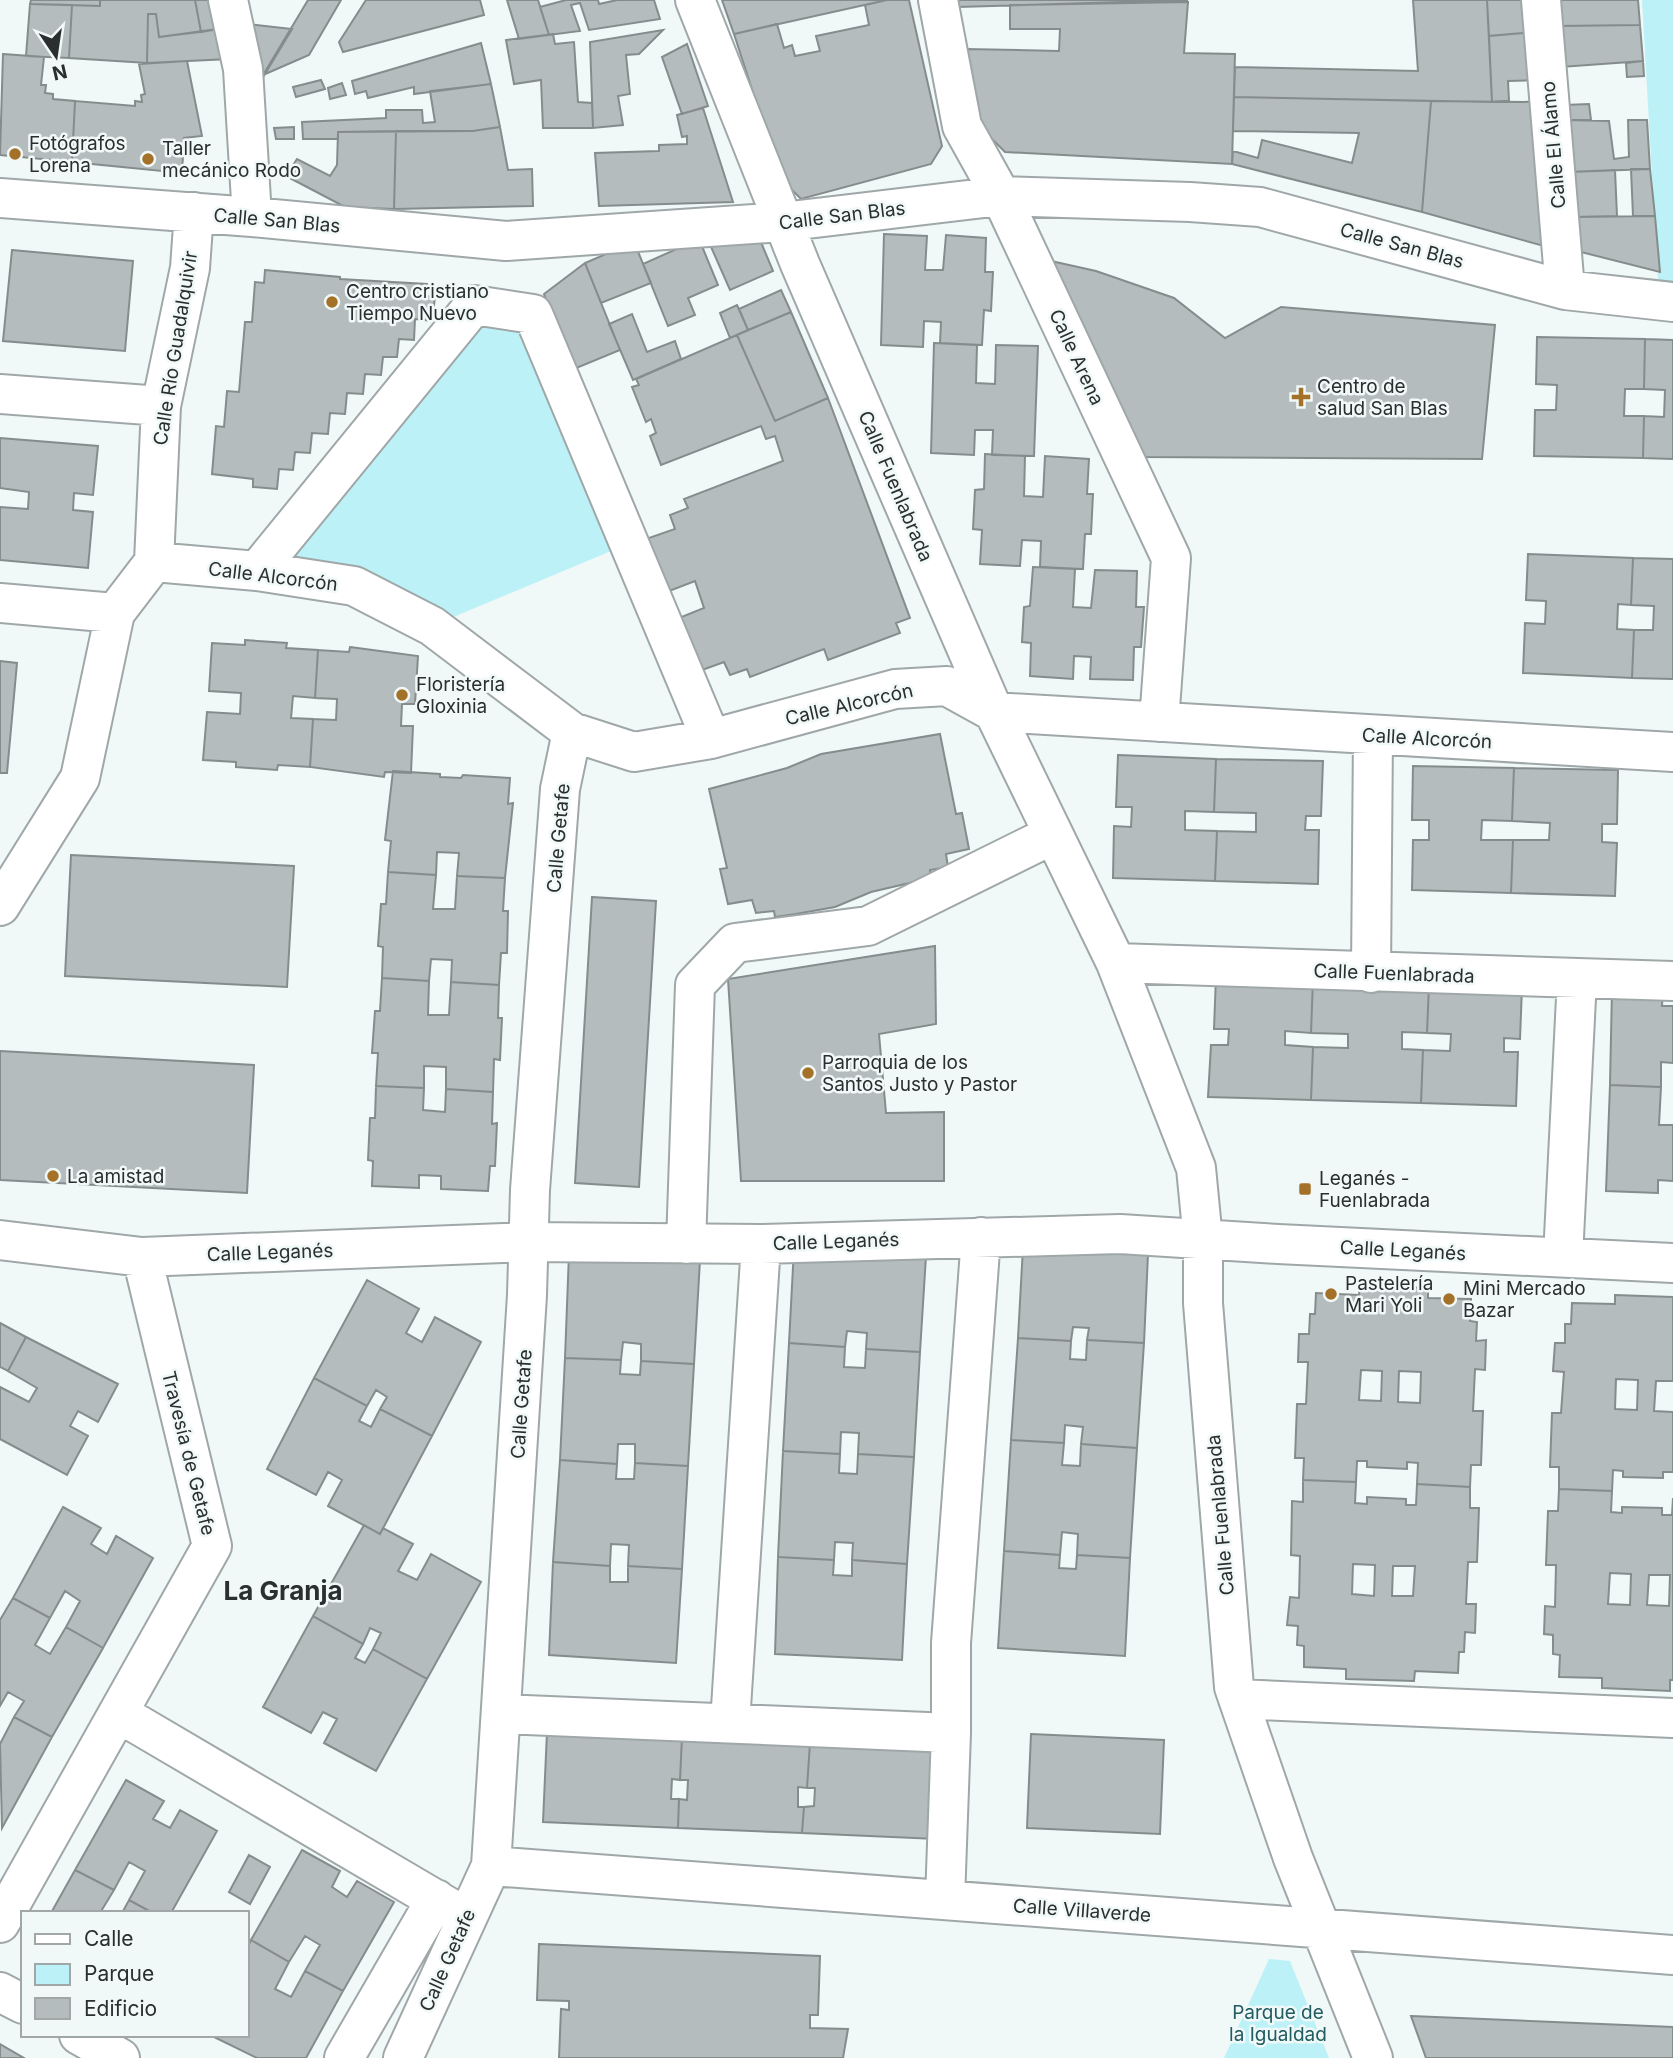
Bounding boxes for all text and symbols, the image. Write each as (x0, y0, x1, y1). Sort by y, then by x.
north arrow (21, 21, 91, 91)
text: N (50, 59, 69, 85)
street label: Calle El Álamo (1535, 80, 1571, 210)
place label: Fotógrafos Lorena (29, 132, 126, 177)
place label: Taller mecánico Rodo (162, 137, 301, 182)
marker: Fotógrafos Lorena (7, 146, 23, 162)
marker: Taller mecánico Rodo (140, 151, 156, 167)
street label: Calle San Blas (777, 196, 907, 235)
street label: Calle San Blas (213, 203, 341, 238)
street label: Calle San Blas (1337, 218, 1466, 273)
street label: Calle Río Guadalquivir (149, 249, 202, 447)
place label: Centro cristiano Tiempo Nuevo (346, 280, 489, 325)
marker: Centro cristiano Tiempo Nuevo (324, 294, 340, 310)
street label: Calle Arena (1044, 306, 1109, 409)
place label: Centro de salud San Blas (1317, 375, 1448, 420)
marker: Centro de salud San Blas (1291, 387, 1311, 407)
street label: Calle Fuenlabrada (853, 407, 938, 565)
street label: Calle Alcorcón (207, 557, 339, 596)
place label: Floristería Gloxinia (416, 673, 505, 718)
street label: Calle Alcorcón (783, 679, 915, 730)
marker: Floristería Gloxinia (394, 687, 410, 703)
street label: Calle Alcorcón (1361, 724, 1493, 753)
street label: Calle Getafe (542, 782, 575, 894)
street label: Calle Fuenlabrada (1313, 959, 1475, 988)
place label: Parroquia de los Santos Justo y Pastor (822, 1051, 1017, 1096)
marker: Parroquia de los Santos Justo y Pastor (800, 1065, 816, 1081)
place label: La amistad (67, 1165, 164, 1188)
place label: Leganés - Fuenlabrada (1319, 1167, 1430, 1212)
marker: La amistad (45, 1168, 61, 1184)
marker: Leganés - Fuenlabrada (1297, 1181, 1313, 1197)
street label: Calle Leganés (772, 1228, 900, 1255)
street label: Calle Leganés (1339, 1236, 1467, 1265)
street label: Calle Leganés (206, 1239, 334, 1266)
place label: Pastelería Mari Yoli (1345, 1272, 1433, 1317)
place label: Mini Mercado Bazar (1463, 1277, 1586, 1322)
marker: Pastelería Mari Yoli (1323, 1286, 1339, 1302)
marker: Mini Mercado Bazar (1441, 1291, 1457, 1307)
street label: Calle Getafe (506, 1348, 537, 1460)
street label: Travesía de Getafe (157, 1369, 220, 1538)
street label: Calle Fuenlabrada (1202, 1434, 1239, 1596)
district label: La Granja (223, 1575, 343, 1606)
street label: Calle Villaverde (1012, 1894, 1152, 1927)
street label: Calle Getafe (415, 1905, 480, 2015)
legend (21, 1911, 248, 2037)
text: Calle (84, 1926, 134, 1951)
text: Parque (84, 1961, 154, 1986)
text: Edificio (84, 1996, 157, 2021)
park label: Parque de la Igualdad (1229, 2001, 1327, 2046)

